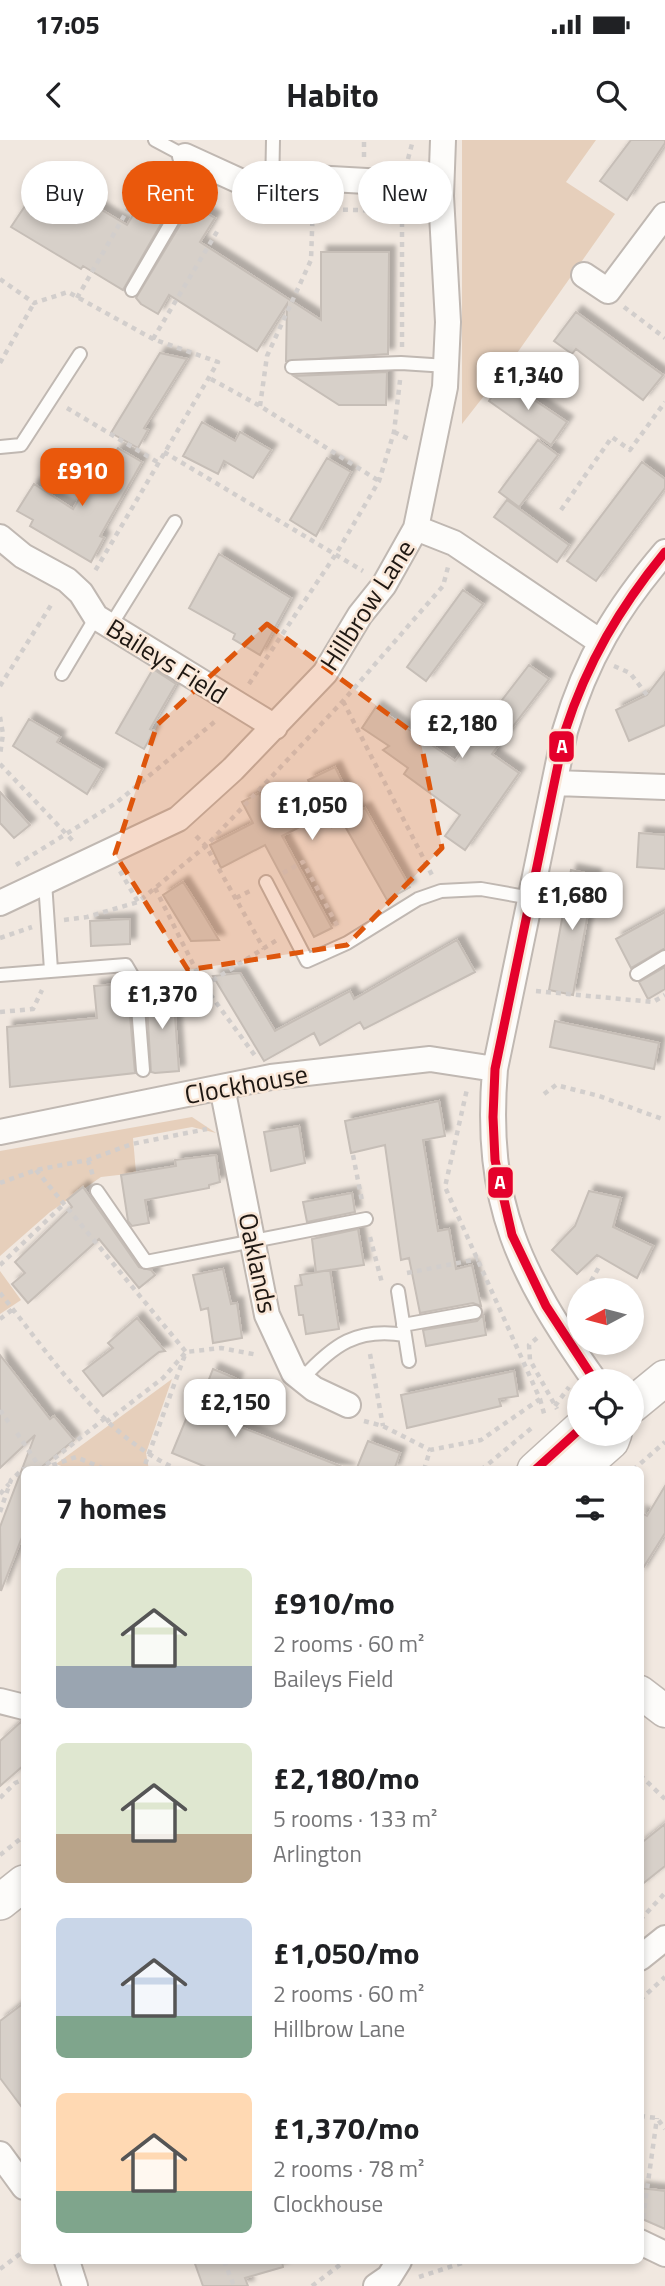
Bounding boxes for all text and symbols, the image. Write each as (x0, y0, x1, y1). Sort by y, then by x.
text: 17:05 (35, 5, 100, 44)
text: Habito (286, 71, 379, 119)
icon: back (35, 76, 73, 114)
icon: search (592, 76, 630, 114)
chip: Buy (21, 161, 108, 224)
chip: Rent (122, 161, 218, 224)
chip: Filters (232, 161, 344, 224)
chip: New (358, 161, 452, 224)
pin: £1,340 (471, 352, 585, 412)
text: £1,340 (493, 357, 563, 392)
pin: £910 (41, 448, 123, 508)
text: £910 (56, 453, 108, 488)
street label: Hillbrow Lane (310, 532, 424, 678)
street label: Baileys Field (99, 608, 235, 714)
pin: £2,180 (405, 700, 519, 760)
text: £2,180 (427, 705, 497, 740)
line badge: A (548, 730, 575, 763)
text: A (556, 731, 568, 760)
pin: £1,050 (255, 782, 369, 842)
text: £1,050 (277, 787, 347, 822)
pin: £1,680 (515, 872, 629, 932)
text: £1,680 (537, 877, 607, 912)
pin: £1,370 (105, 972, 219, 1031)
text: £1,370 (127, 976, 197, 1011)
street label: Clockhouse (181, 1054, 311, 1114)
line badge: A (487, 1166, 514, 1199)
text: A (494, 1167, 506, 1196)
street label: Oaklands (228, 1209, 288, 1317)
north arrow (567, 1278, 644, 1354)
map controls (567, 1278, 644, 1446)
button: locate (567, 1369, 644, 1446)
pin: £2,150 (178, 1380, 292, 1439)
text: £2,150 (200, 1384, 270, 1419)
text: 7 homes (56, 1485, 167, 1531)
icon: filters (571, 1489, 609, 1527)
text: £910/mo (273, 1580, 395, 1626)
icon: home (112, 1596, 196, 1680)
text: 2 rooms · 60 m² (273, 1626, 424, 1661)
text: Baileys Field (273, 1661, 393, 1696)
text: £2,180/mo (273, 1755, 419, 1801)
icon: home (112, 1771, 196, 1855)
text: 5 rooms · 133 m² (273, 1801, 437, 1836)
text: Arlington (273, 1836, 362, 1871)
text: £1,050/mo (273, 1930, 419, 1976)
icon: home (112, 1946, 196, 2030)
text: 2 rooms · 60 m² (273, 1976, 424, 2011)
text: Hillbrow Lane (273, 2011, 405, 2046)
text: £1,370/mo (273, 2105, 419, 2151)
icon: home (112, 2121, 196, 2205)
text: 2 rooms · 78 m² (273, 2151, 424, 2186)
text: Clockhouse (273, 2186, 383, 2221)

